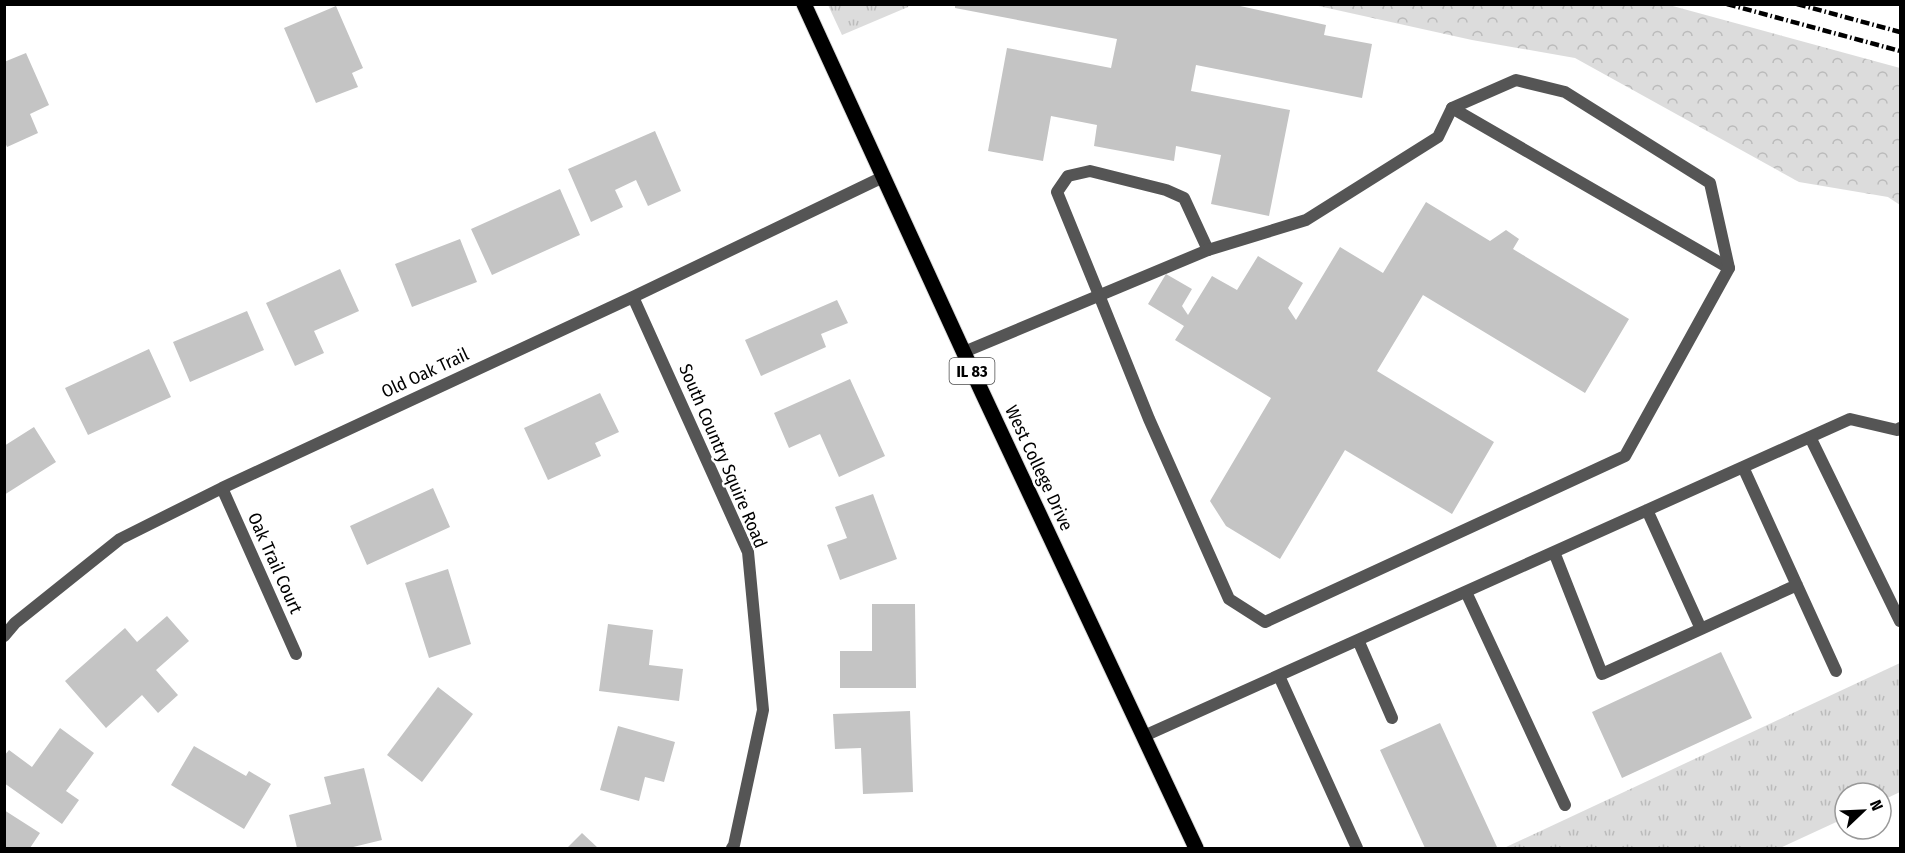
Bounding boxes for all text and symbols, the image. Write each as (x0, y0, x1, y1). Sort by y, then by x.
street label: Old Oak Trail (378, 343, 472, 403)
road number: IL 83 (950, 358, 994, 384)
street label: South Country Squire Road (674, 361, 772, 551)
street label: West College Drive (1000, 402, 1078, 534)
street label: Oak Trail Court (243, 509, 307, 617)
north arrow (1833, 781, 1893, 841)
text: N (1866, 797, 1887, 813)

